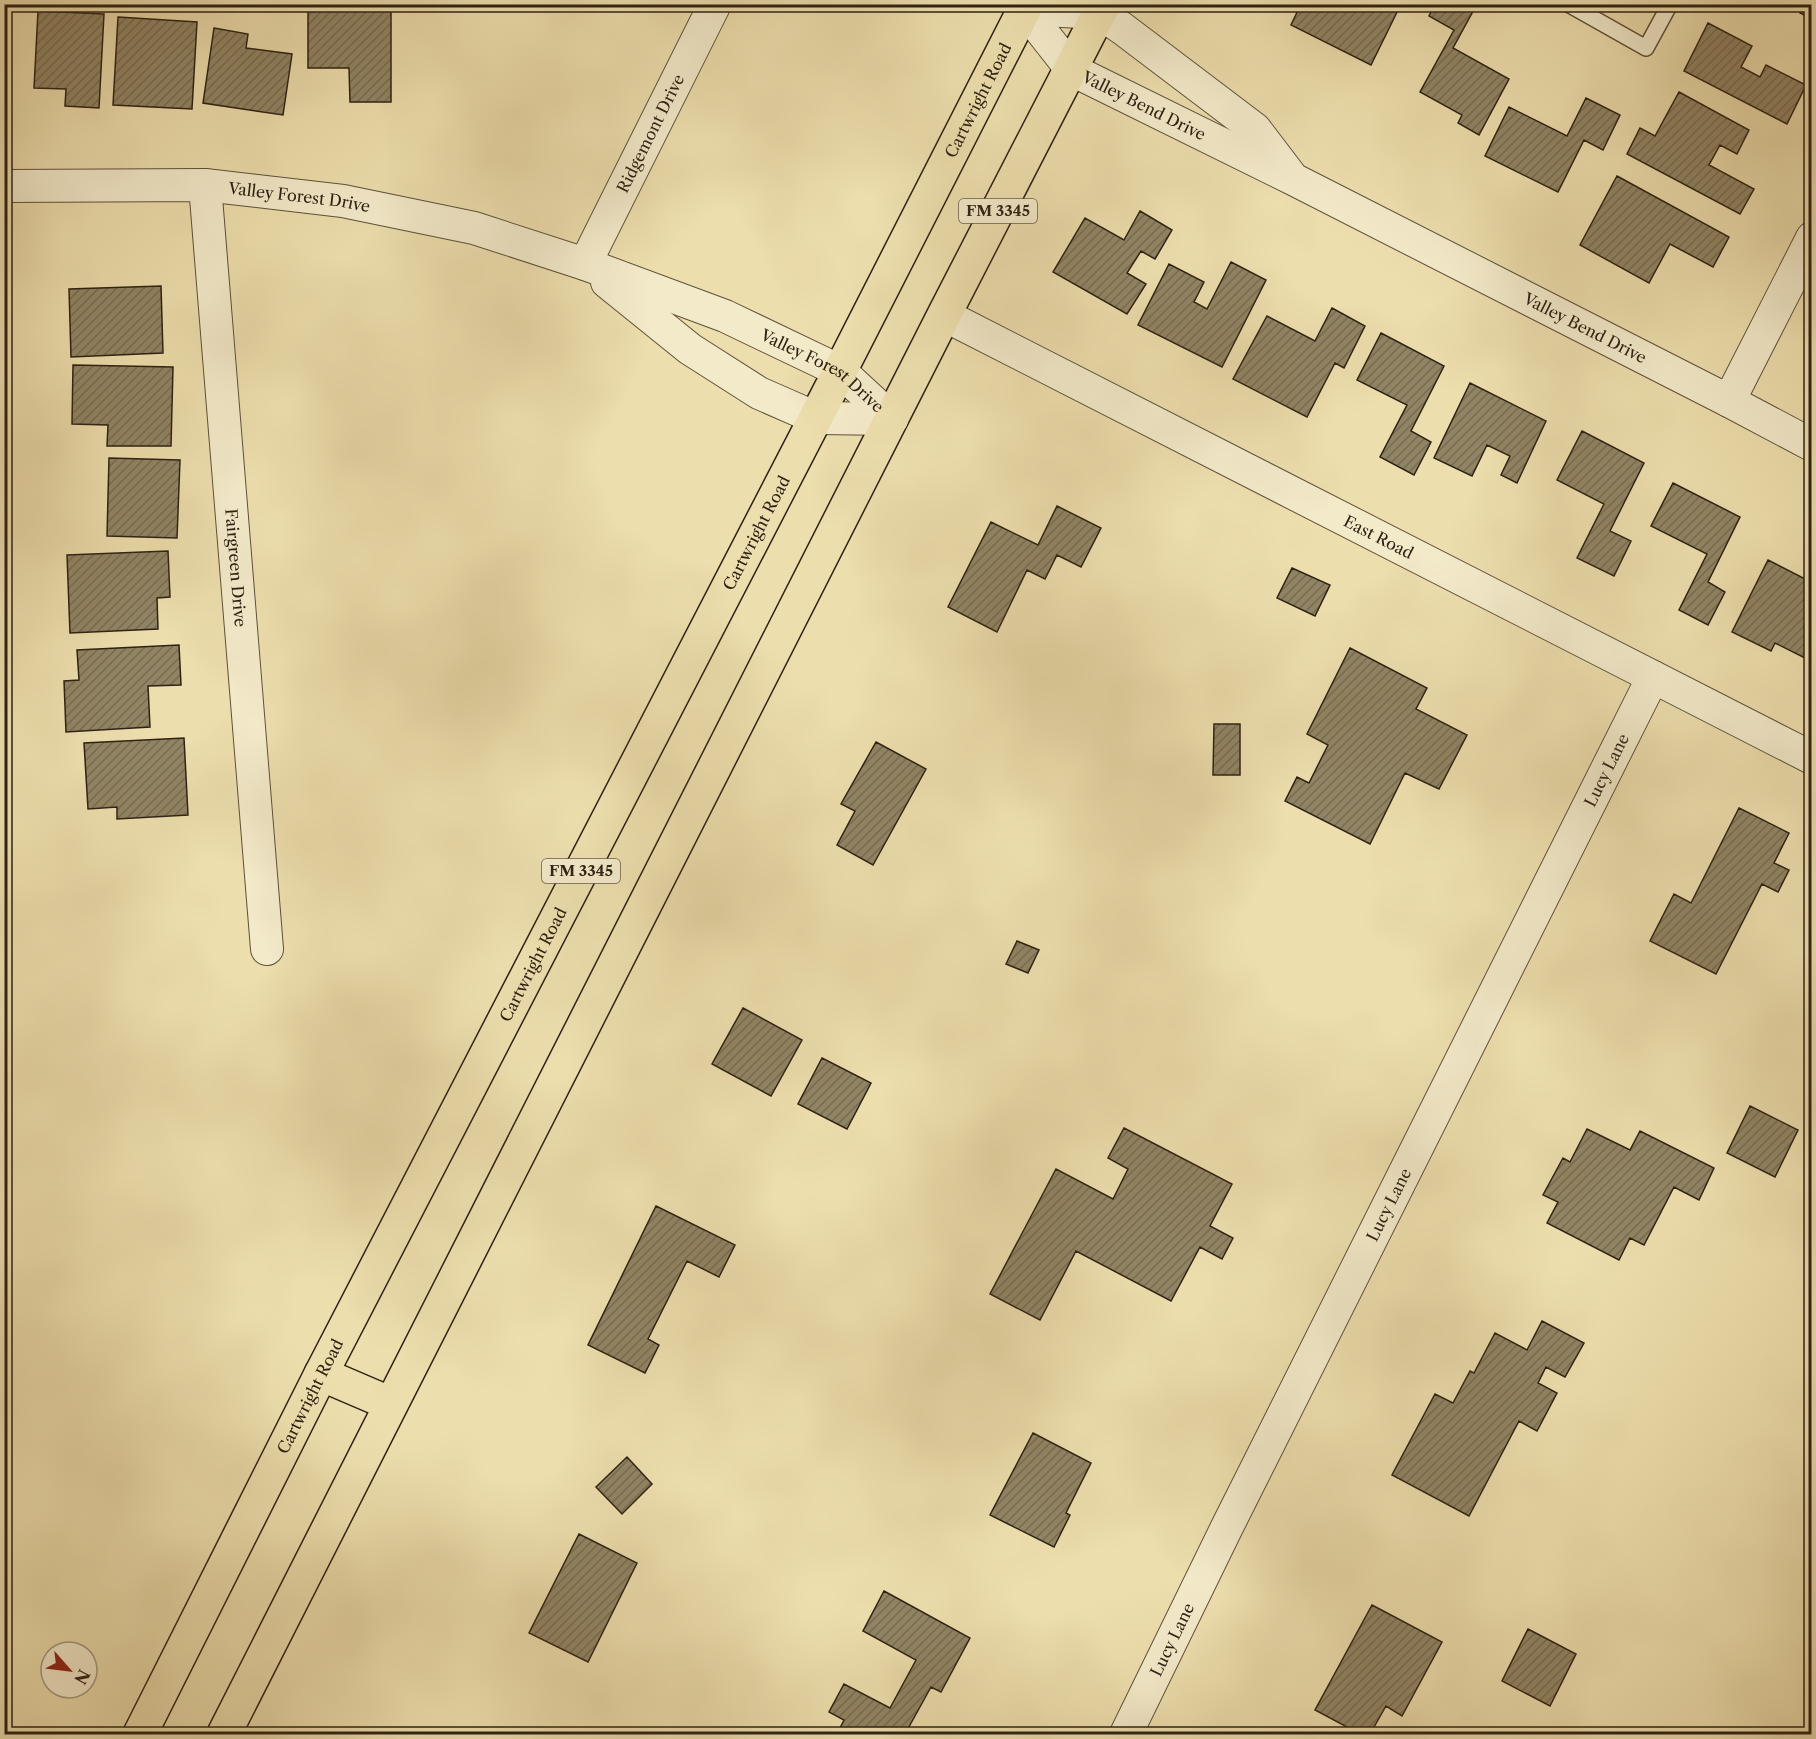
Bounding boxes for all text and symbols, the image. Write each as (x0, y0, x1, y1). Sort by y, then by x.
street label: Cartwright Road (940, 39, 1016, 161)
street label: Valley Bend Drive (1078, 66, 1209, 144)
street label: Ridgemont Drive (612, 71, 688, 196)
street label: Valley Forest Drive (226, 178, 372, 216)
road number: FM 3345 (959, 199, 1037, 223)
street label: Valley Bend Drive (1520, 288, 1650, 367)
street label: Valley Forest Drive (757, 324, 888, 417)
street label: Cartwright Road (718, 472, 794, 593)
street label: Fairgreen Drive (221, 508, 251, 628)
street label: East Road (1340, 511, 1417, 563)
street label: Lucy Lane (1580, 730, 1633, 810)
road number: FM 3345 (542, 859, 620, 883)
street label: Cartwright Road (495, 904, 571, 1025)
street label: Lucy Lane (1362, 1165, 1415, 1244)
street label: Cartwright Road (273, 1335, 348, 1457)
street label: Lucy Lane (1146, 1600, 1198, 1680)
north arrow (39, 1640, 99, 1700)
text: N (70, 1666, 94, 1688)

